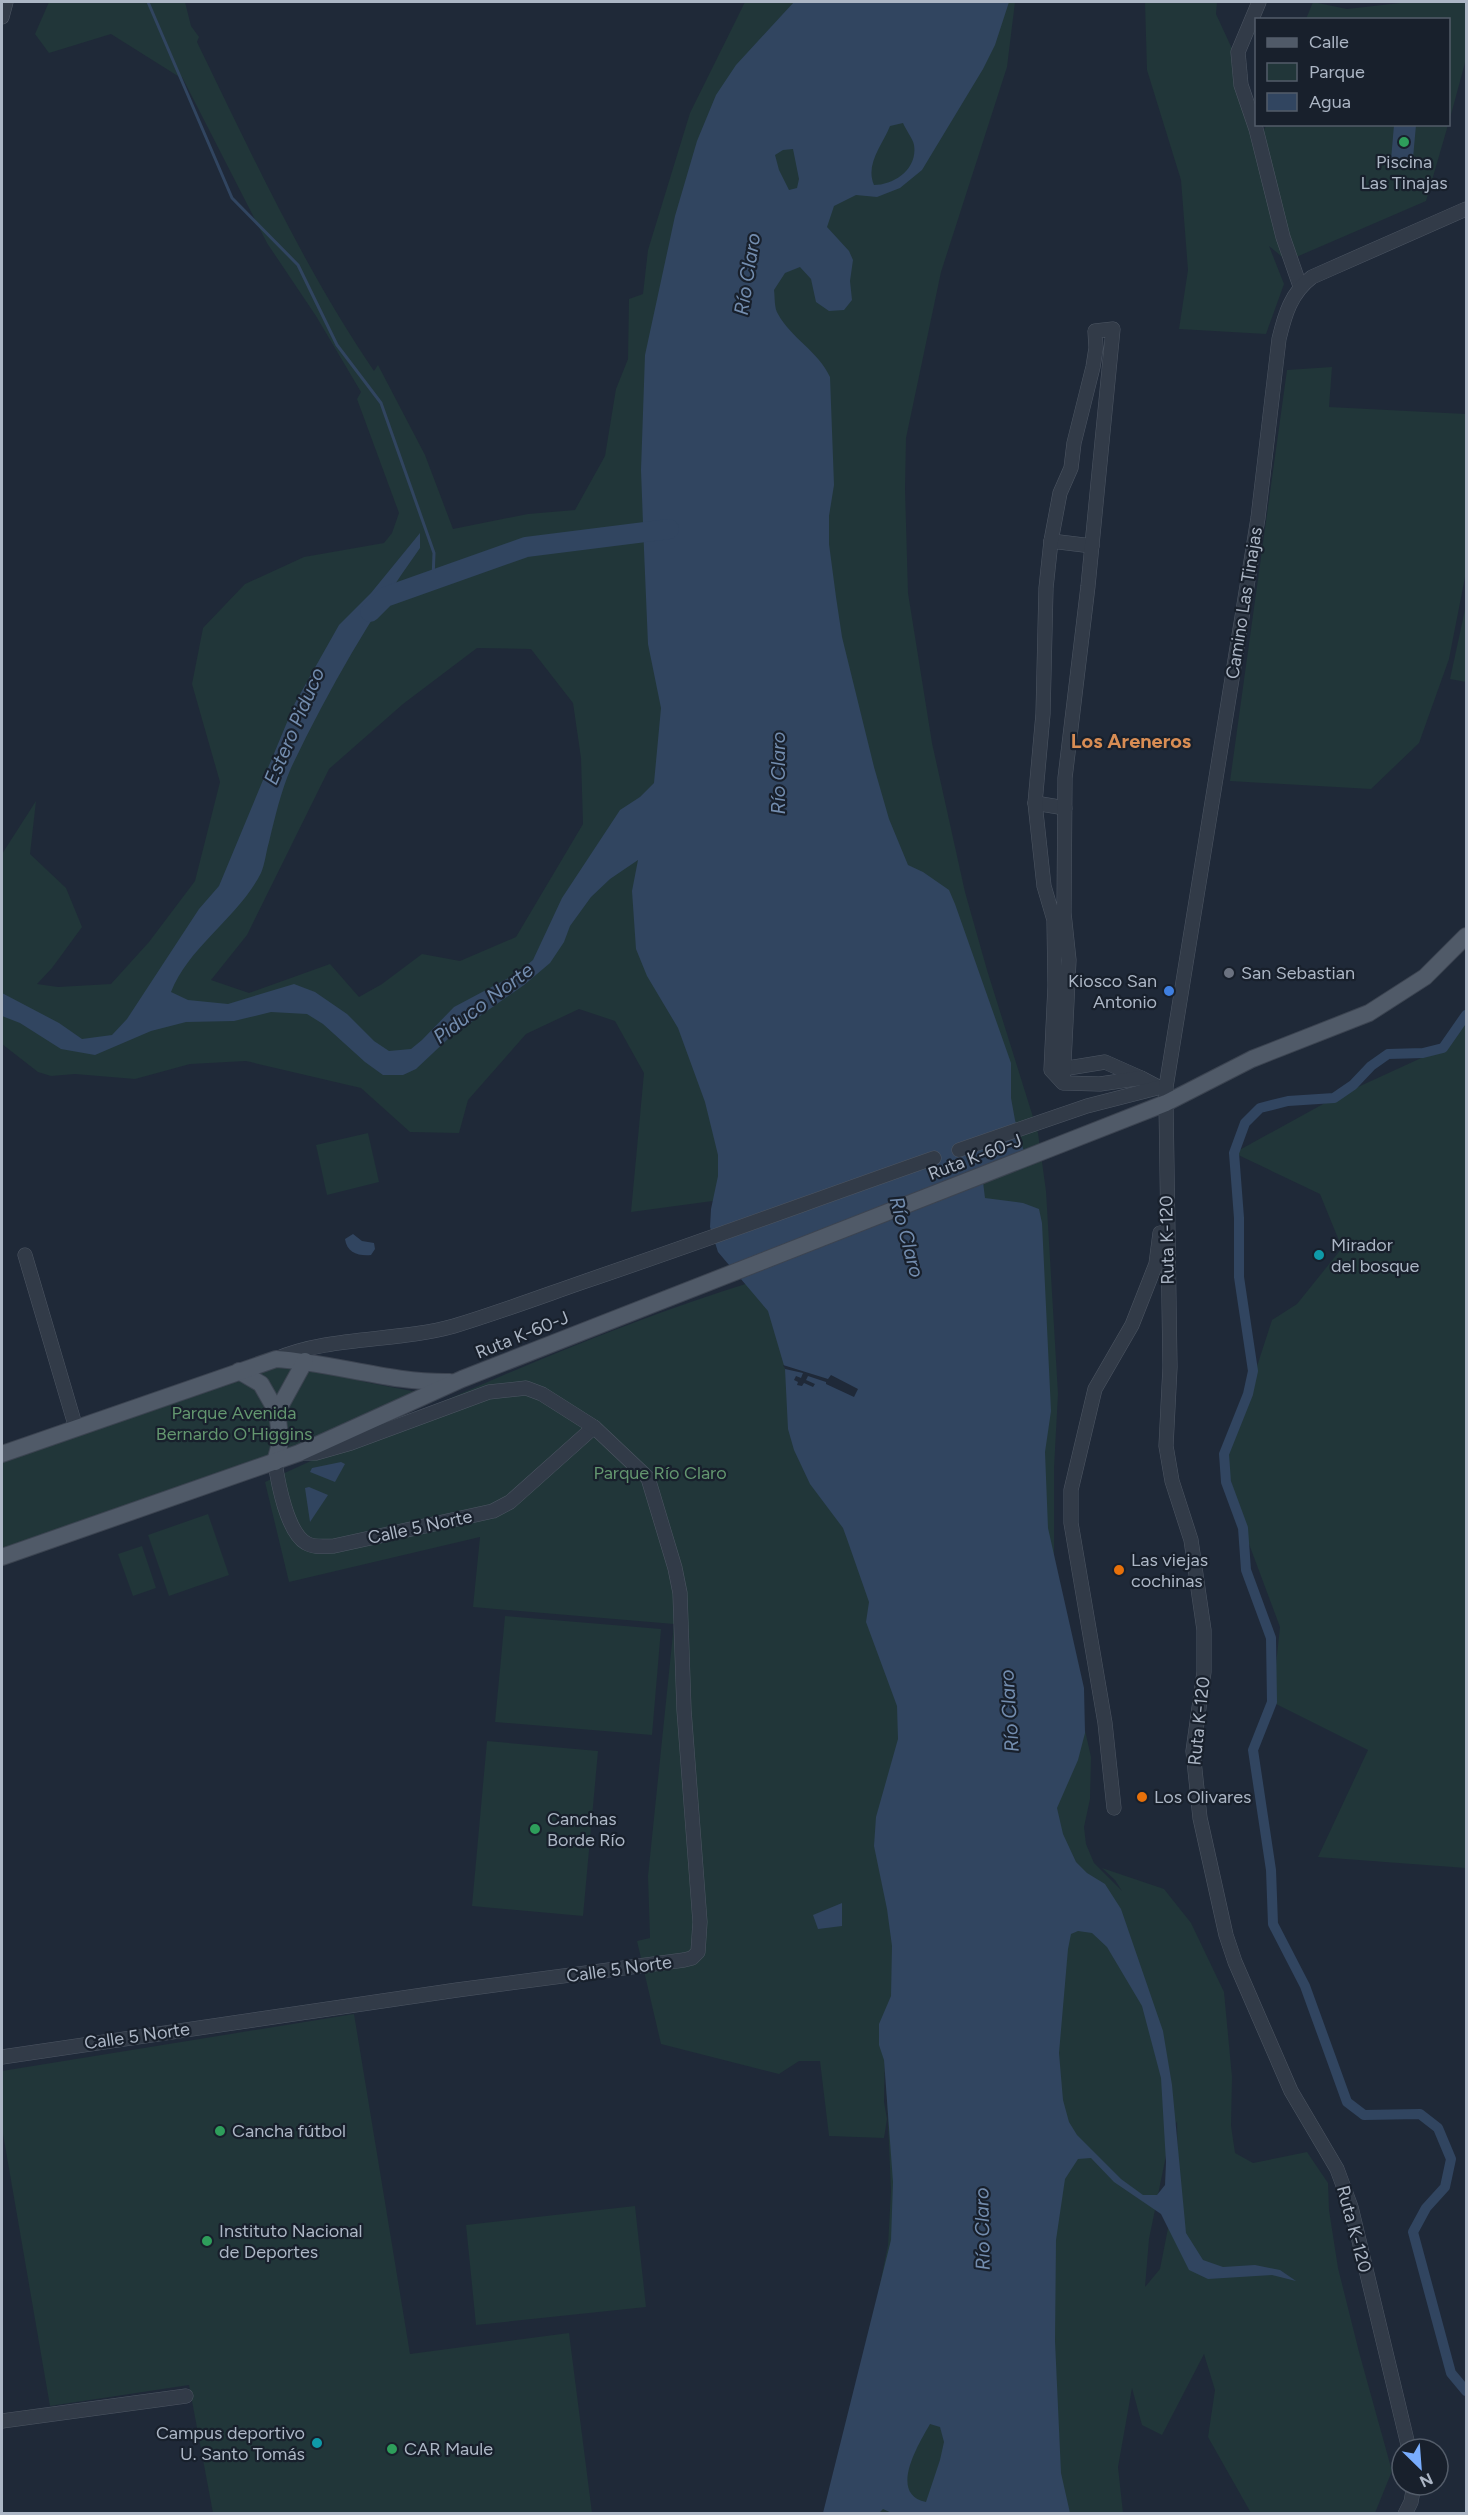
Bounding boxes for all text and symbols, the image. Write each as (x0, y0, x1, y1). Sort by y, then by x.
legend (1255, 18, 1450, 126)
text: Calle (1309, 31, 1349, 53)
text: Parque (1309, 61, 1365, 83)
text: Agua (1309, 91, 1351, 113)
marker: Piscina Las Tinajas (1397, 135, 1411, 149)
place label: Piscina Las Tinajas (1360, 151, 1448, 194)
water label: Río Claro (729, 231, 765, 317)
street label: Camino Las Tinajas (1221, 525, 1267, 681)
water label: Estero Piduco (259, 664, 330, 788)
district label: Los Areneros (1071, 729, 1191, 753)
water label: Río Claro (766, 731, 790, 814)
water label: Piduco Norte (428, 958, 538, 1048)
place label: San Sebastian (1241, 962, 1355, 984)
marker: San Sebastian (1222, 966, 1236, 980)
place label: Kiosco San Antonio (1068, 970, 1157, 1013)
marker: Kiosco San Antonio (1162, 984, 1176, 998)
street label: Ruta K-60-J (925, 1129, 1025, 1185)
water label: Río Claro (885, 1194, 929, 1280)
street label: Ruta K-120 (1155, 1195, 1179, 1285)
place label: Mirador del bosque (1331, 1234, 1420, 1277)
marker: Mirador del bosque (1312, 1248, 1326, 1262)
street label: Ruta K-60-J (472, 1306, 572, 1364)
park label: Parque Avenida Bernardo O'Higgins (156, 1402, 312, 1445)
park label: Parque Río Claro (593, 1462, 727, 1484)
street label: Calle 5 Norte (366, 1505, 474, 1549)
place label: Las viejas cochinas (1131, 1549, 1208, 1592)
marker: Las viejas cochinas (1112, 1563, 1126, 1577)
water label: Río Claro (994, 1668, 1024, 1753)
street label: Ruta K-120 (1183, 1675, 1215, 1767)
place label: Los Olivares (1154, 1786, 1251, 1808)
marker: Los Olivares (1135, 1790, 1149, 1804)
place label: Canchas Borde Río (547, 1808, 625, 1851)
marker: Canchas Borde Río (528, 1822, 542, 1836)
street label: Calle 5 Norte (565, 1951, 673, 1987)
street label: Calle 5 Norte (83, 2018, 191, 2054)
place label: Cancha fútbol (232, 2120, 346, 2142)
marker: Cancha fútbol (213, 2124, 227, 2138)
street label: Ruta K-120 (1332, 2183, 1376, 2275)
water label: Río Claro (969, 2187, 995, 2271)
place label: Instituto Nacional de Deportes (219, 2220, 362, 2263)
marker: Instituto Nacional de Deportes (200, 2234, 214, 2248)
place label: Campus deportivo U. Santo Tomás (156, 2422, 305, 2465)
marker: Campus deportivo U. Santo Tomás (310, 2436, 324, 2450)
north arrow (1390, 2437, 1450, 2497)
place label: CAR Maule (404, 2438, 493, 2460)
marker: CAR Maule (385, 2442, 399, 2456)
text: N (1417, 2469, 1436, 2491)

